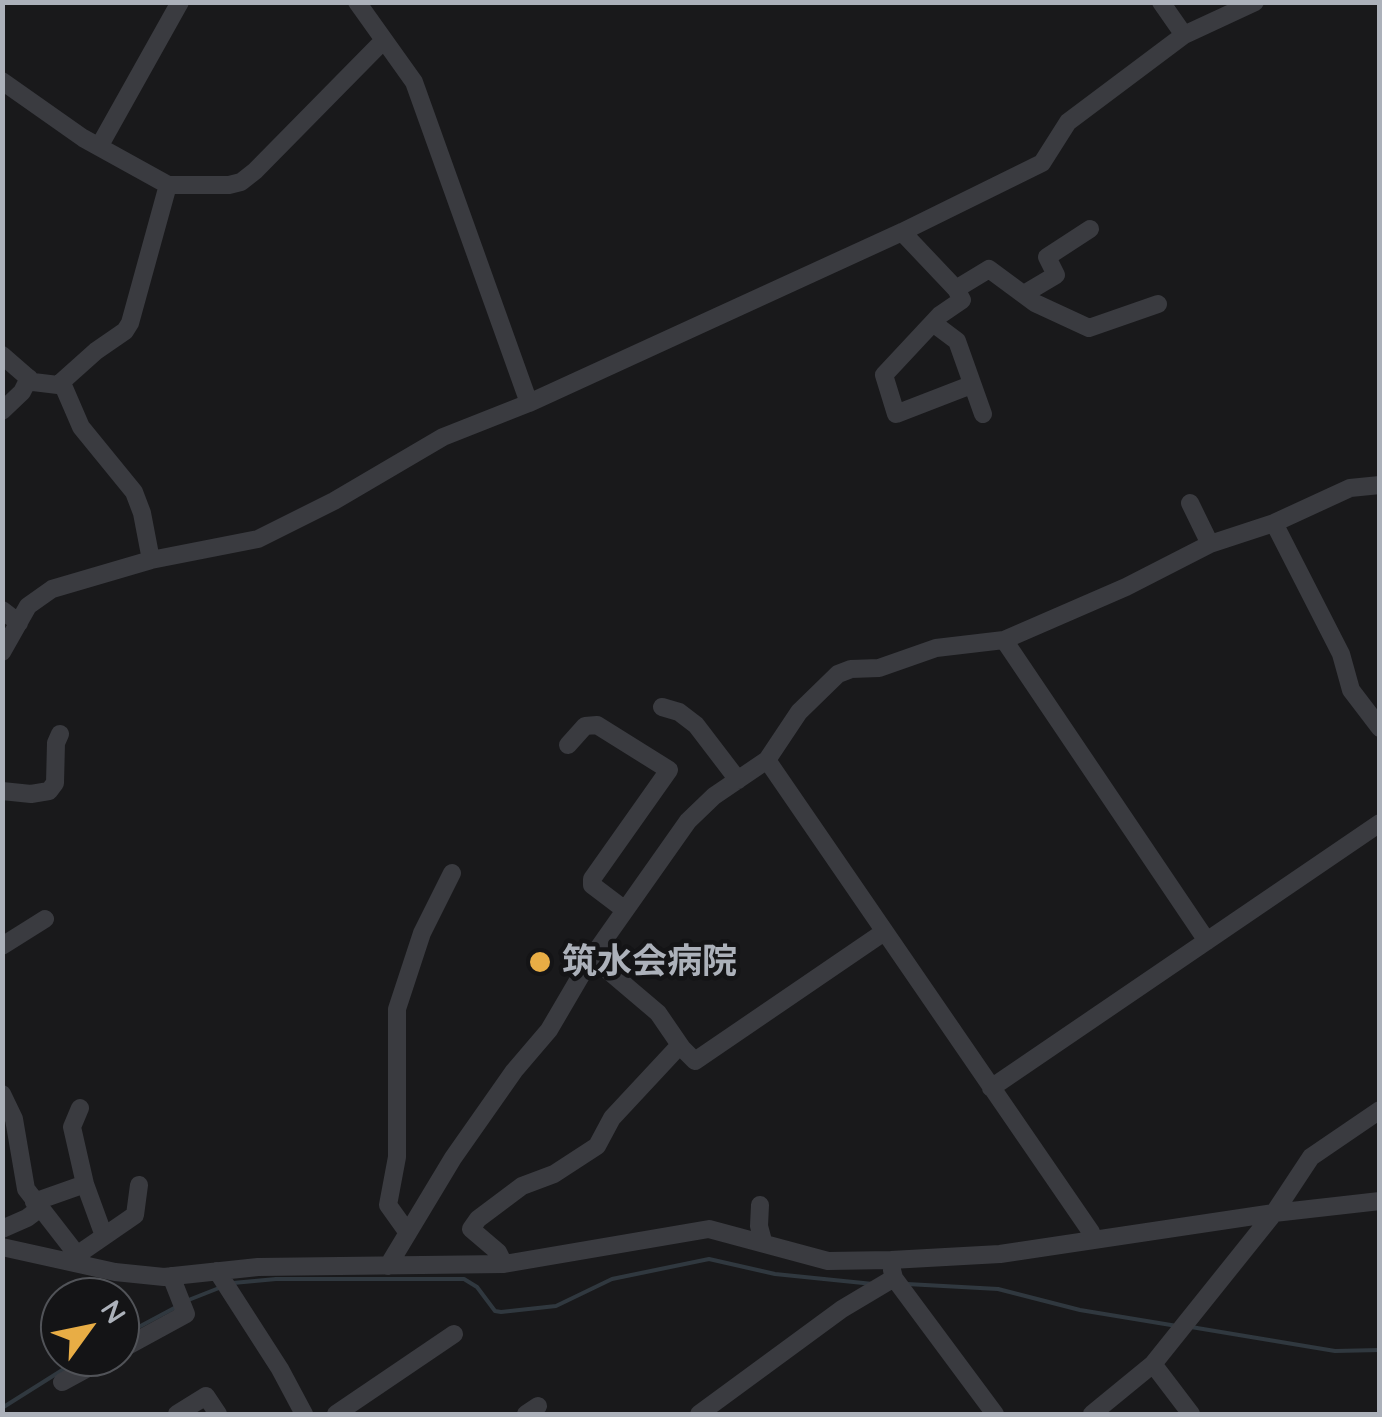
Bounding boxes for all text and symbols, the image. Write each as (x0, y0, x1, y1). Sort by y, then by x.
place label: 筑水会病院 (562, 941, 737, 983)
marker: 筑水会病院 (527, 949, 553, 975)
north arrow (40, 1277, 140, 1377)
text: N (94, 1293, 134, 1330)

